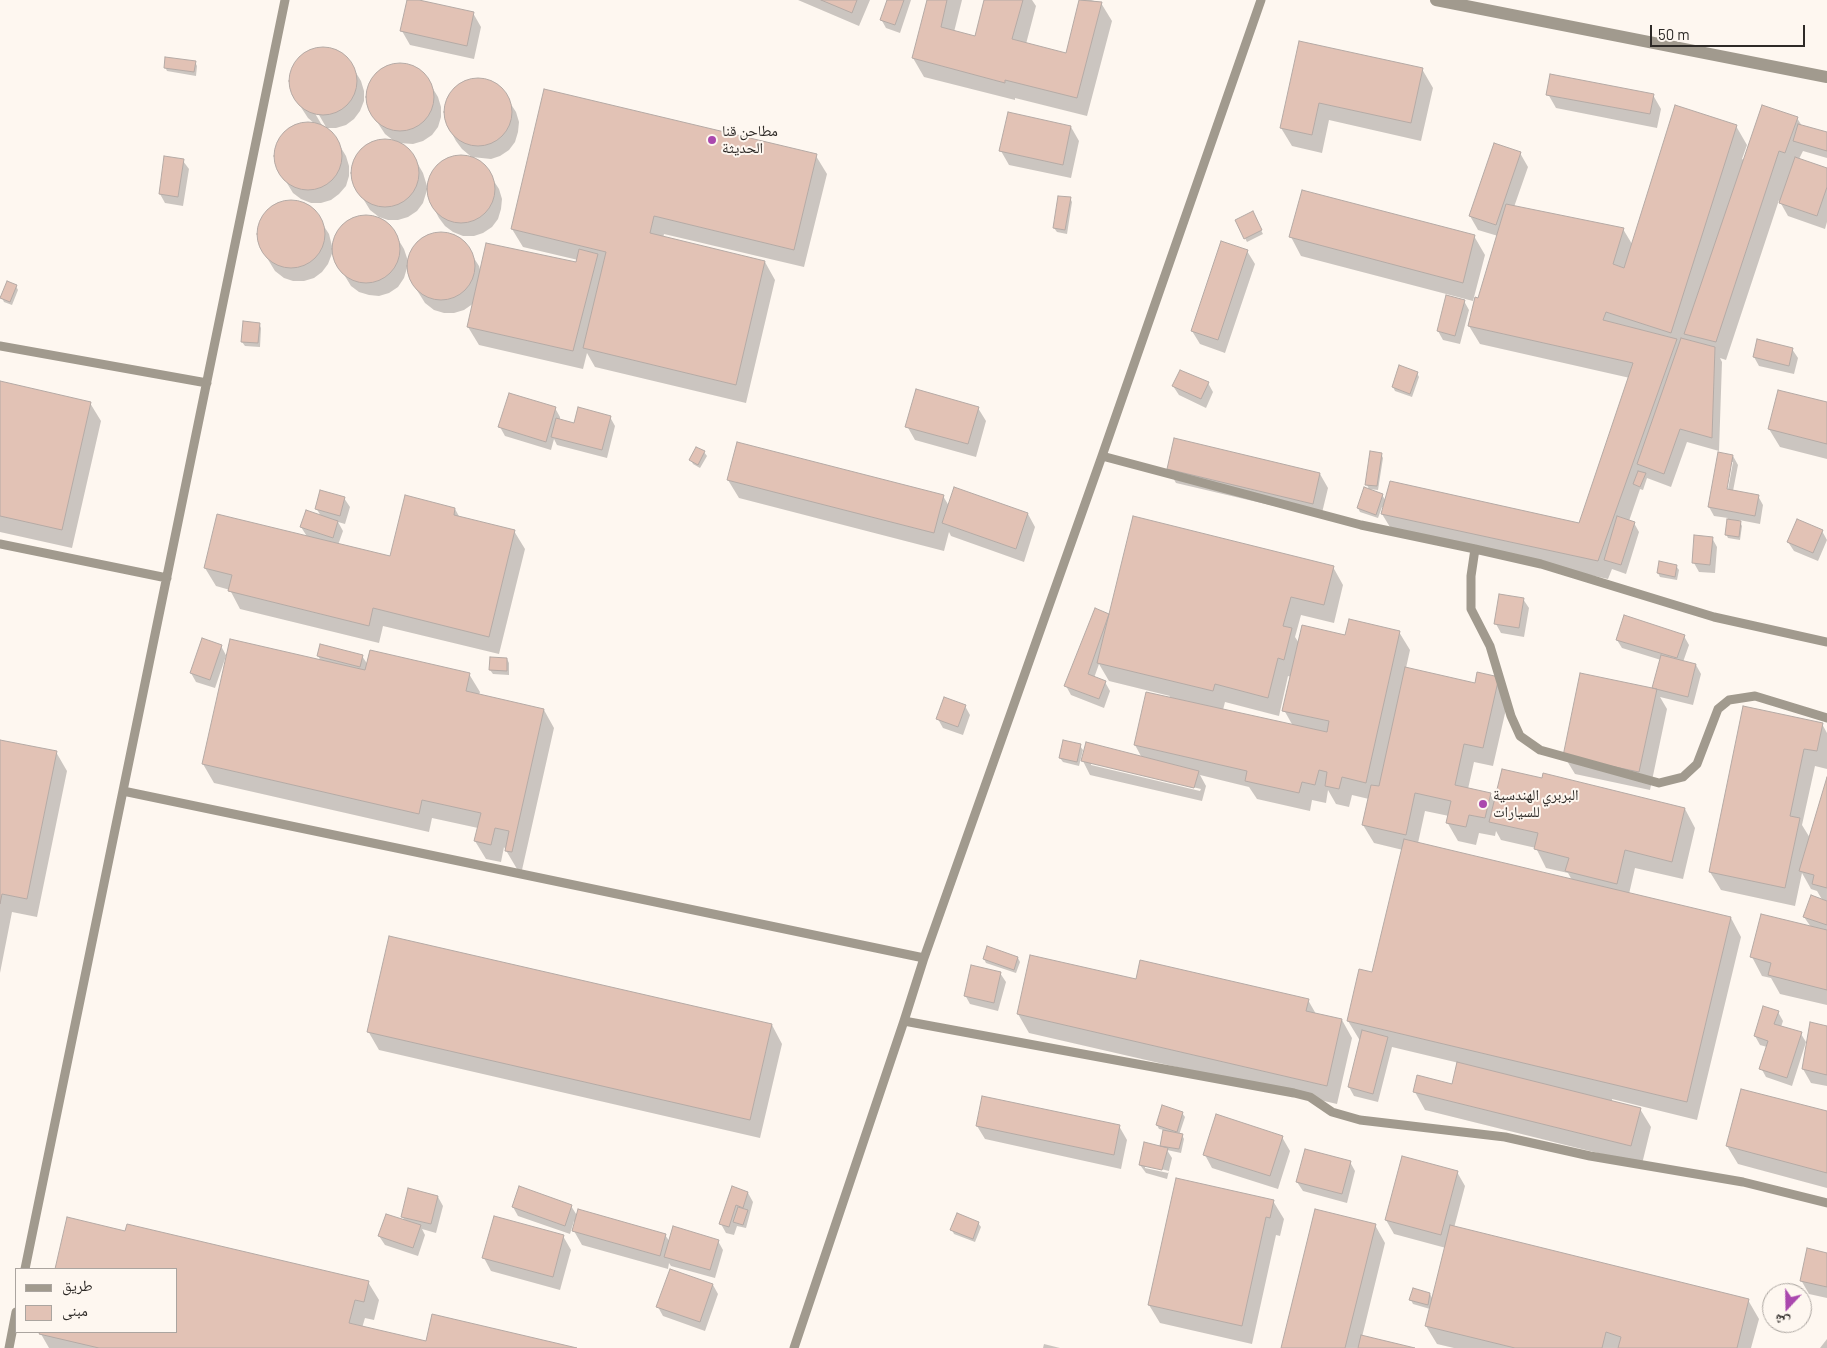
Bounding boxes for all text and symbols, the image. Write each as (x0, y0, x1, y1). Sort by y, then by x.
scale bar (1652, 15, 1807, 47)
text: 50 m (1658, 25, 1690, 43)
place label: مطاحن قنا الحديثة (722, 122, 778, 157)
marker: مطاحن قنا الحديثة (706, 134, 718, 146)
place label: البربري الهندسية للسيارات (1493, 786, 1579, 821)
marker: البربري الهندسية للسيارات (1477, 798, 1489, 810)
legend (15, 1268, 178, 1333)
text: طريق (62, 1276, 93, 1294)
north arrow (1762, 1283, 1812, 1333)
text: مبنى (62, 1301, 88, 1319)
text: ش (1772, 1311, 1792, 1332)

